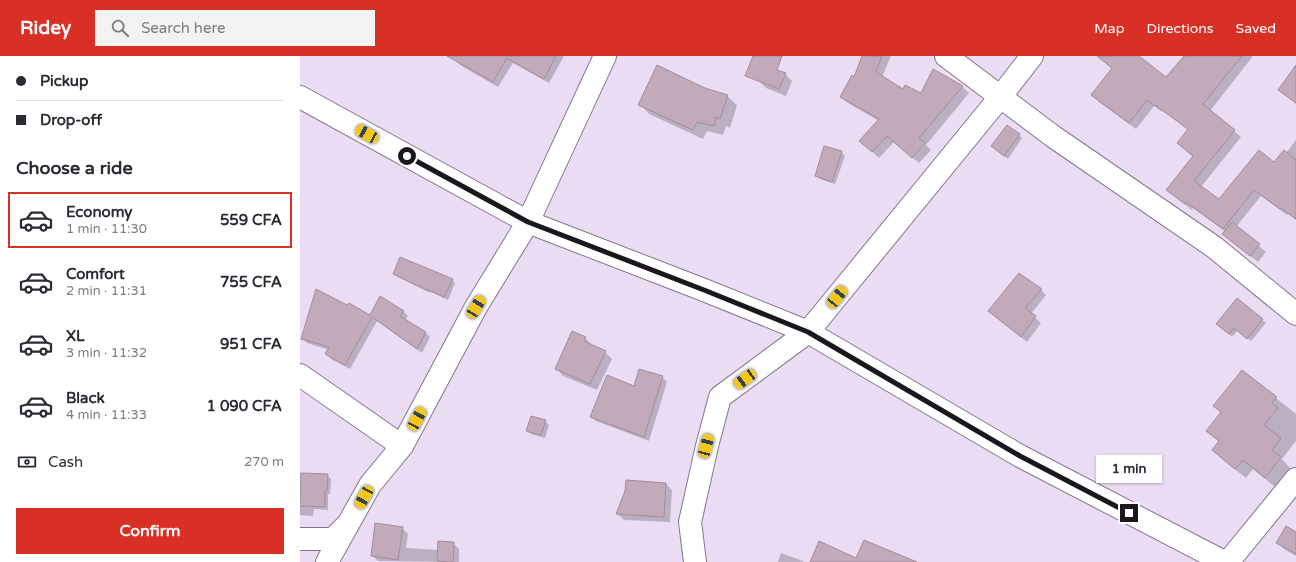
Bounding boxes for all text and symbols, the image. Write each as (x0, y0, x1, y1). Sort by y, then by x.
search box (95, 10, 375, 46)
text: Ridey (20, 17, 71, 39)
icon: search (109, 17, 131, 39)
text: Search here (141, 19, 225, 37)
text: Map (1094, 20, 1125, 37)
text: Directions (1147, 20, 1214, 37)
text: Saved (1236, 20, 1276, 37)
text: Pickup (40, 72, 88, 90)
text: Drop-off (40, 111, 102, 129)
car (354, 123, 380, 145)
route start (398, 147, 416, 165)
text: Choose a ride (16, 157, 133, 179)
icon: car (18, 202, 54, 238)
text: Economy (66, 203, 132, 221)
text: 559 CFA (220, 211, 282, 229)
text: 1 min · 11:30 (66, 221, 147, 237)
icon: car (18, 264, 54, 300)
text: Comfort (66, 265, 125, 283)
text: 755 CFA (220, 273, 282, 291)
text: 2 min · 11:31 (66, 283, 147, 299)
car (825, 284, 849, 310)
car (465, 294, 487, 320)
icon: car (18, 326, 54, 362)
text: XL (66, 327, 85, 345)
text: 951 CFA (220, 335, 282, 353)
text: 3 min · 11:32 (66, 345, 147, 361)
car (732, 367, 758, 391)
icon: car (18, 388, 54, 424)
text: Black (66, 389, 105, 407)
text: 1 090 CFA (207, 397, 282, 415)
car (406, 406, 428, 432)
text: 4 min · 11:33 (66, 407, 147, 423)
car (697, 433, 715, 459)
icon: cash (16, 451, 38, 473)
text: Cash (48, 453, 83, 471)
text: 270 m (244, 454, 284, 470)
callout: 1 min (1096, 455, 1162, 483)
text: 1 min (1112, 461, 1146, 477)
car (353, 484, 375, 510)
route end (1120, 504, 1138, 522)
button: Confirm (16, 508, 284, 554)

